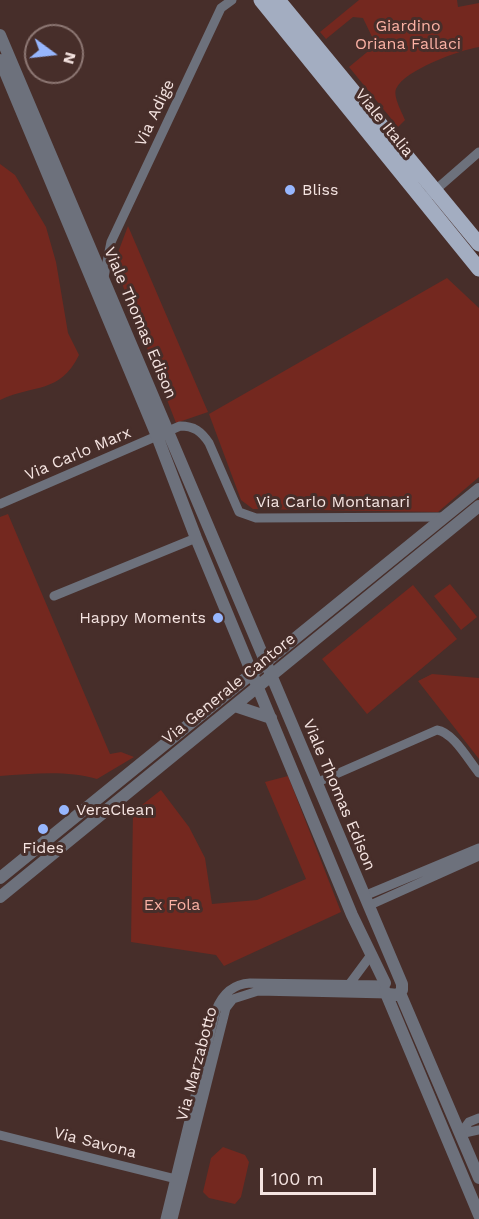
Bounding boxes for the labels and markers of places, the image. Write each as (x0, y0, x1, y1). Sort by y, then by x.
place label: Bliss (302, 180, 338, 200)
marker: Bliss (283, 183, 297, 197)
place label: Happy Moments (79, 608, 206, 628)
marker: Happy Moments (211, 611, 225, 625)
place label: VeraClean (76, 800, 154, 820)
marker: VeraClean (57, 803, 71, 817)
marker: Fides (36, 822, 50, 836)
place label: Fides (22, 838, 64, 858)

